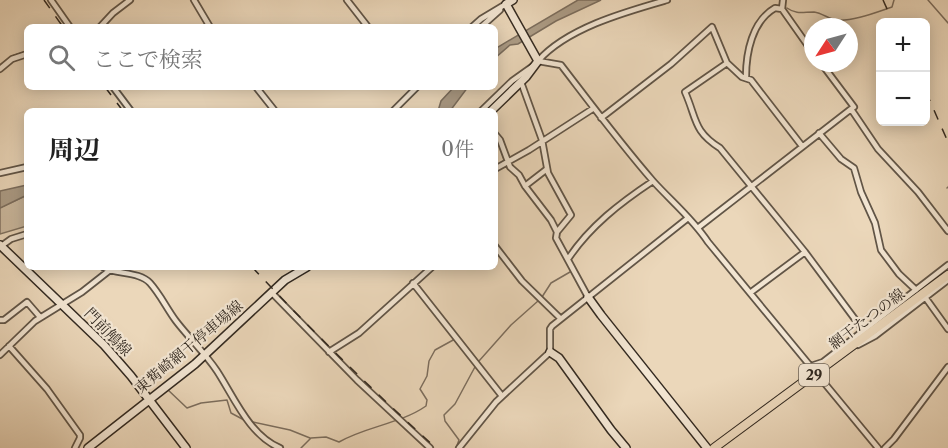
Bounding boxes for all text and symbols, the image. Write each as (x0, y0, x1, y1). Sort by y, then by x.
north arrow (804, 18, 858, 72)
map controls (876, 18, 930, 126)
button: + (876, 18, 930, 72)
search box (24, 24, 498, 90)
icon: search (45, 41, 78, 74)
text: ここで検索 (93, 46, 203, 73)
button: − (876, 72, 930, 126)
text: 周辺 (48, 134, 100, 166)
text: 0件 (441, 137, 474, 161)
street label: 網干たつの線 (825, 284, 908, 353)
street label: 東觜崎網干停車場線 (131, 296, 246, 397)
street label: 門前鵤線 (81, 303, 136, 360)
road number: 29 (799, 364, 829, 386)

